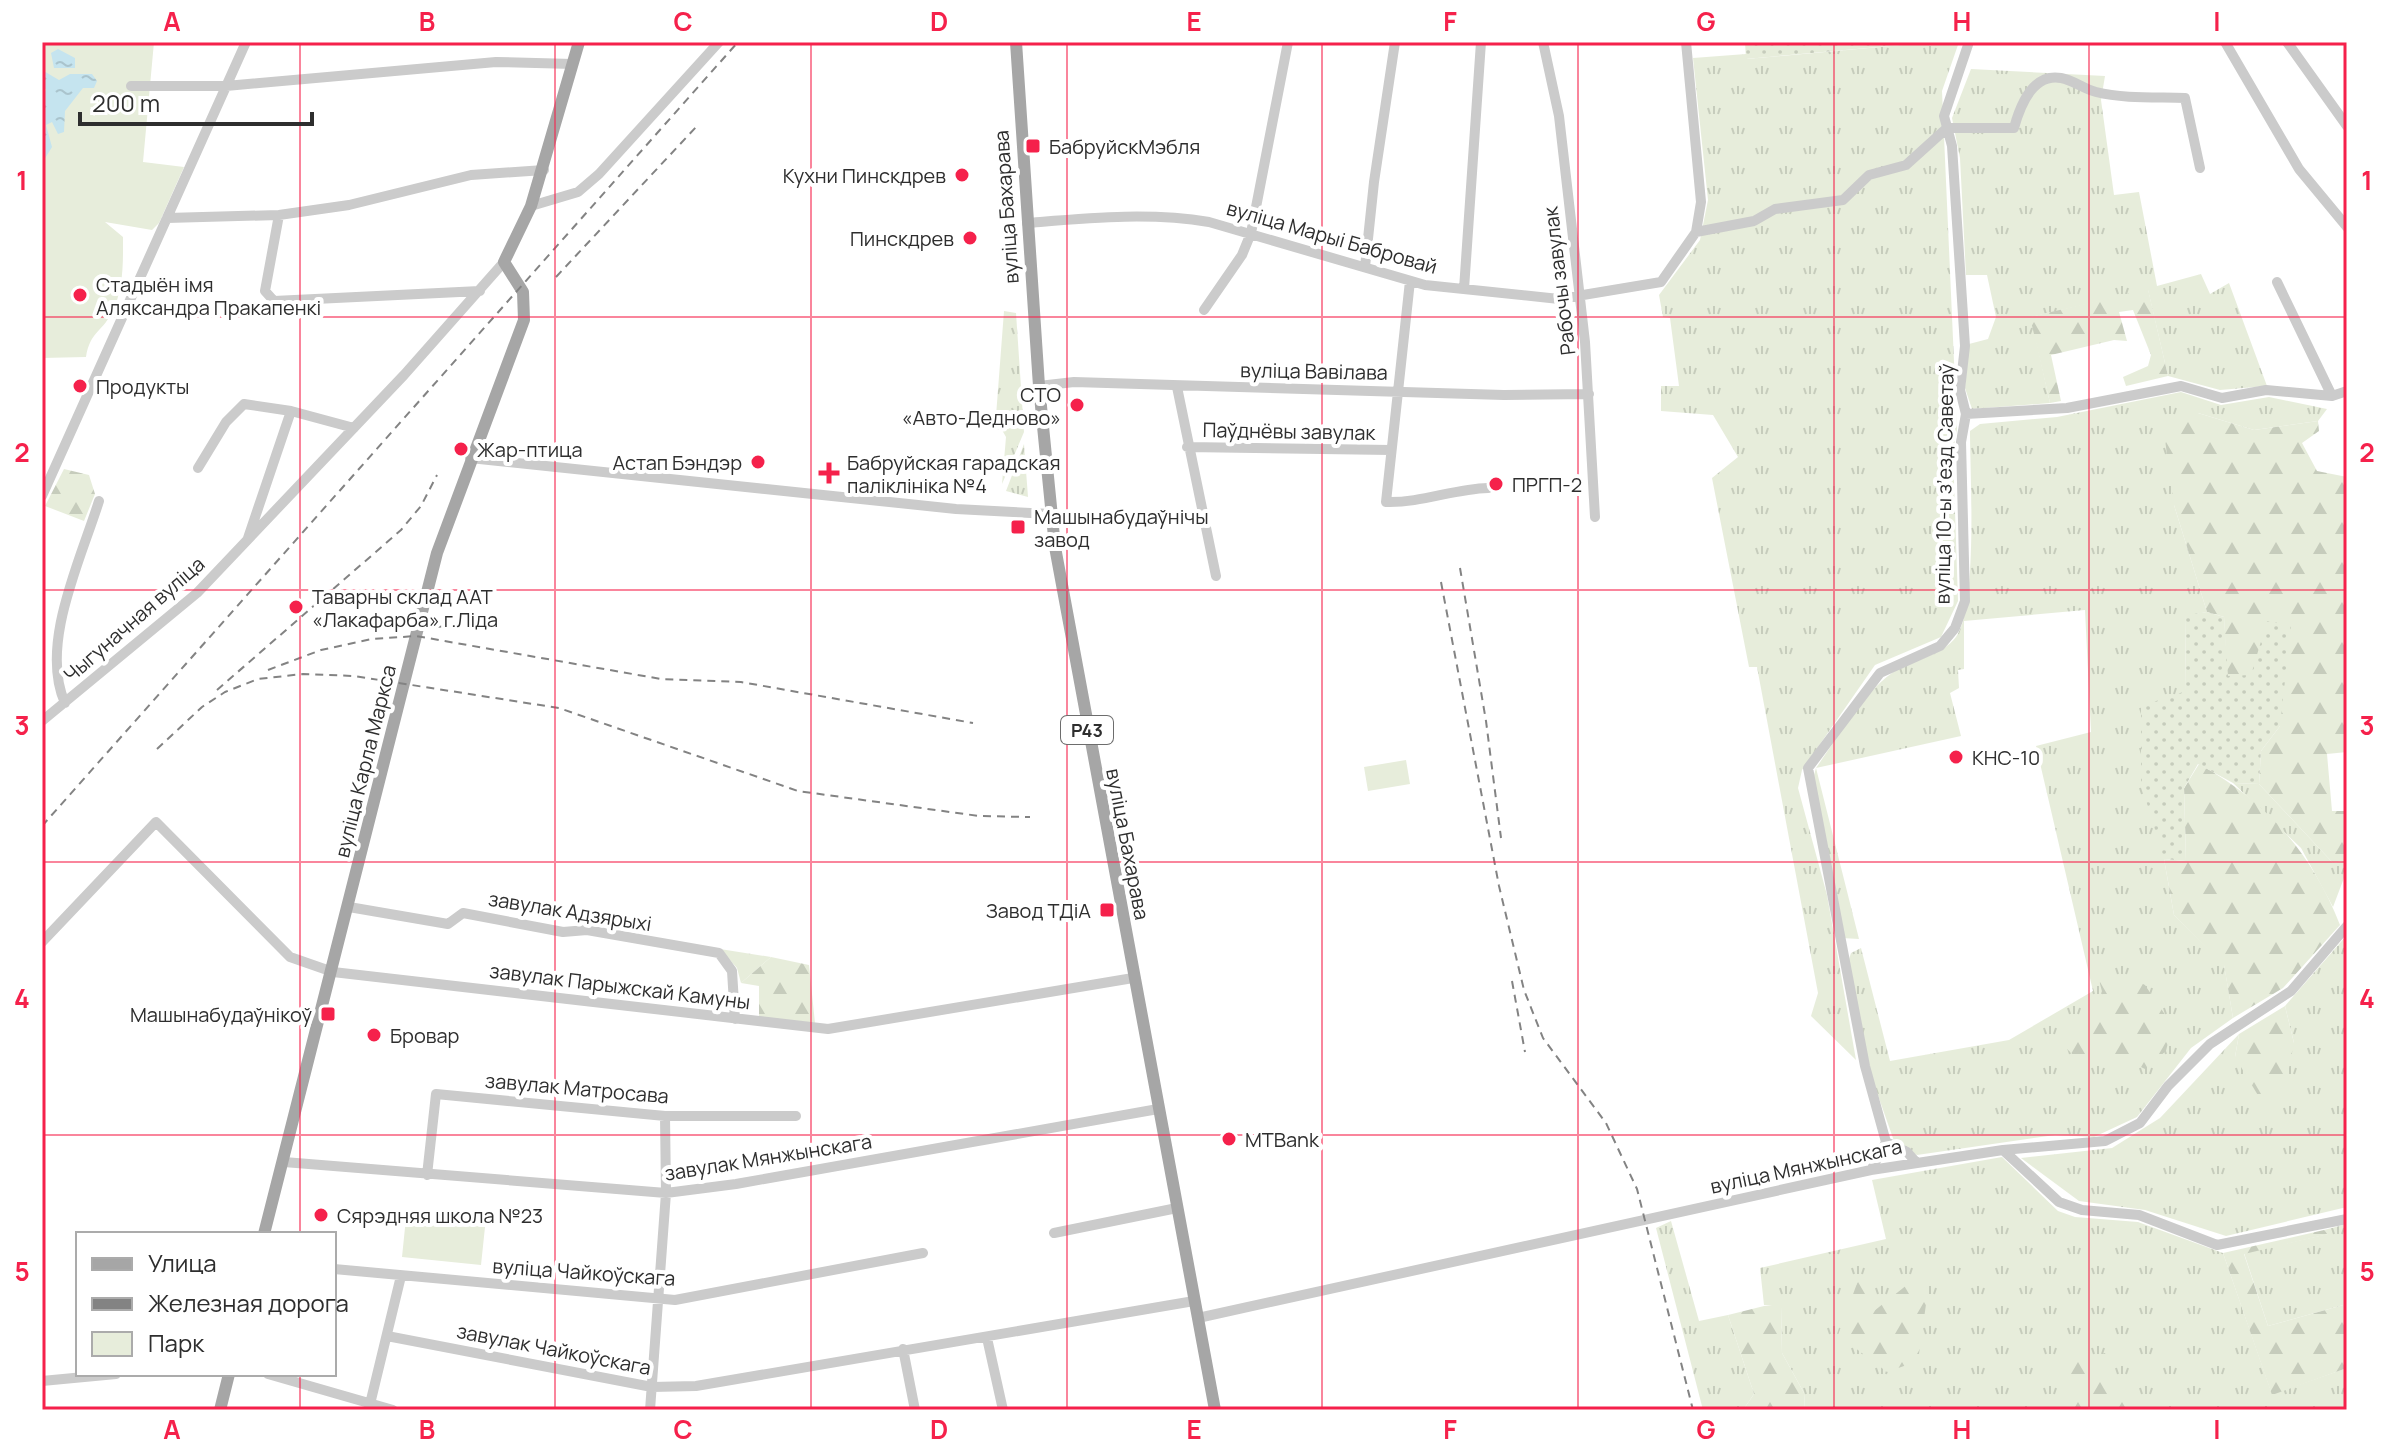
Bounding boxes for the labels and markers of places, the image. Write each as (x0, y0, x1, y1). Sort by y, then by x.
place label: БабруйскМэбля (1049, 133, 1200, 160)
marker: БабруйскМэбля (1024, 137, 1042, 155)
place label: Кухни Пинскдрев (783, 162, 946, 189)
marker: Кухни Пинскдрев (953, 166, 971, 184)
place label: Пинскдрев (850, 225, 954, 252)
marker: Пинскдрев (961, 229, 979, 247)
place label: Стадыён імя Аляксандра Пракапенкі (96, 271, 321, 321)
marker: Стадыён імя Аляксандра Пракапенкі (71, 286, 89, 304)
place label: Продукты (96, 373, 189, 400)
marker: Продукты (71, 377, 89, 395)
place label: СТО «Авто-Дедново» (902, 381, 1061, 431)
marker: СТО «Авто-Дедново» (1068, 396, 1086, 414)
place label: Жар-птица (477, 436, 583, 463)
marker: Жар-птица (452, 440, 470, 458)
place label: Астап Бэндэр (612, 449, 742, 476)
place label: Бабруйская гарадская паліклініка №4 (847, 449, 1060, 499)
marker: Астап Бэндэр (749, 453, 767, 471)
marker: Бабруйская гарадская паліклініка №4 (818, 462, 840, 484)
place label: ПРГП-2 (1512, 471, 1582, 498)
marker: ПРГП-2 (1487, 475, 1505, 493)
place label: Машынабудаўнічы завод (1034, 503, 1209, 553)
marker: Машынабудаўнічы завод (1009, 518, 1027, 536)
place label: Таварны склад ААТ «Лакафарба» г.Ліда (312, 583, 498, 633)
marker: Таварны склад ААТ «Лакафарба» г.Ліда (287, 598, 305, 616)
place label: КНС-10 (1972, 744, 2040, 771)
marker: КНС-10 (1947, 748, 1965, 766)
place label: Завод ТДіА (986, 897, 1091, 924)
marker: Завод ТДіА (1098, 901, 1116, 919)
place label: Машынабудаўнікоў (130, 1001, 312, 1028)
marker: Машынабудаўнікоў (319, 1005, 337, 1023)
place label: Бровар (390, 1022, 460, 1049)
marker: Бровар (365, 1026, 383, 1044)
place label: MTBank (1245, 1126, 1320, 1153)
marker: MTBank (1220, 1130, 1238, 1148)
place label: Сярэдняя школа №23 (337, 1202, 543, 1229)
marker: Сярэдняя школа №23 (312, 1206, 330, 1224)

